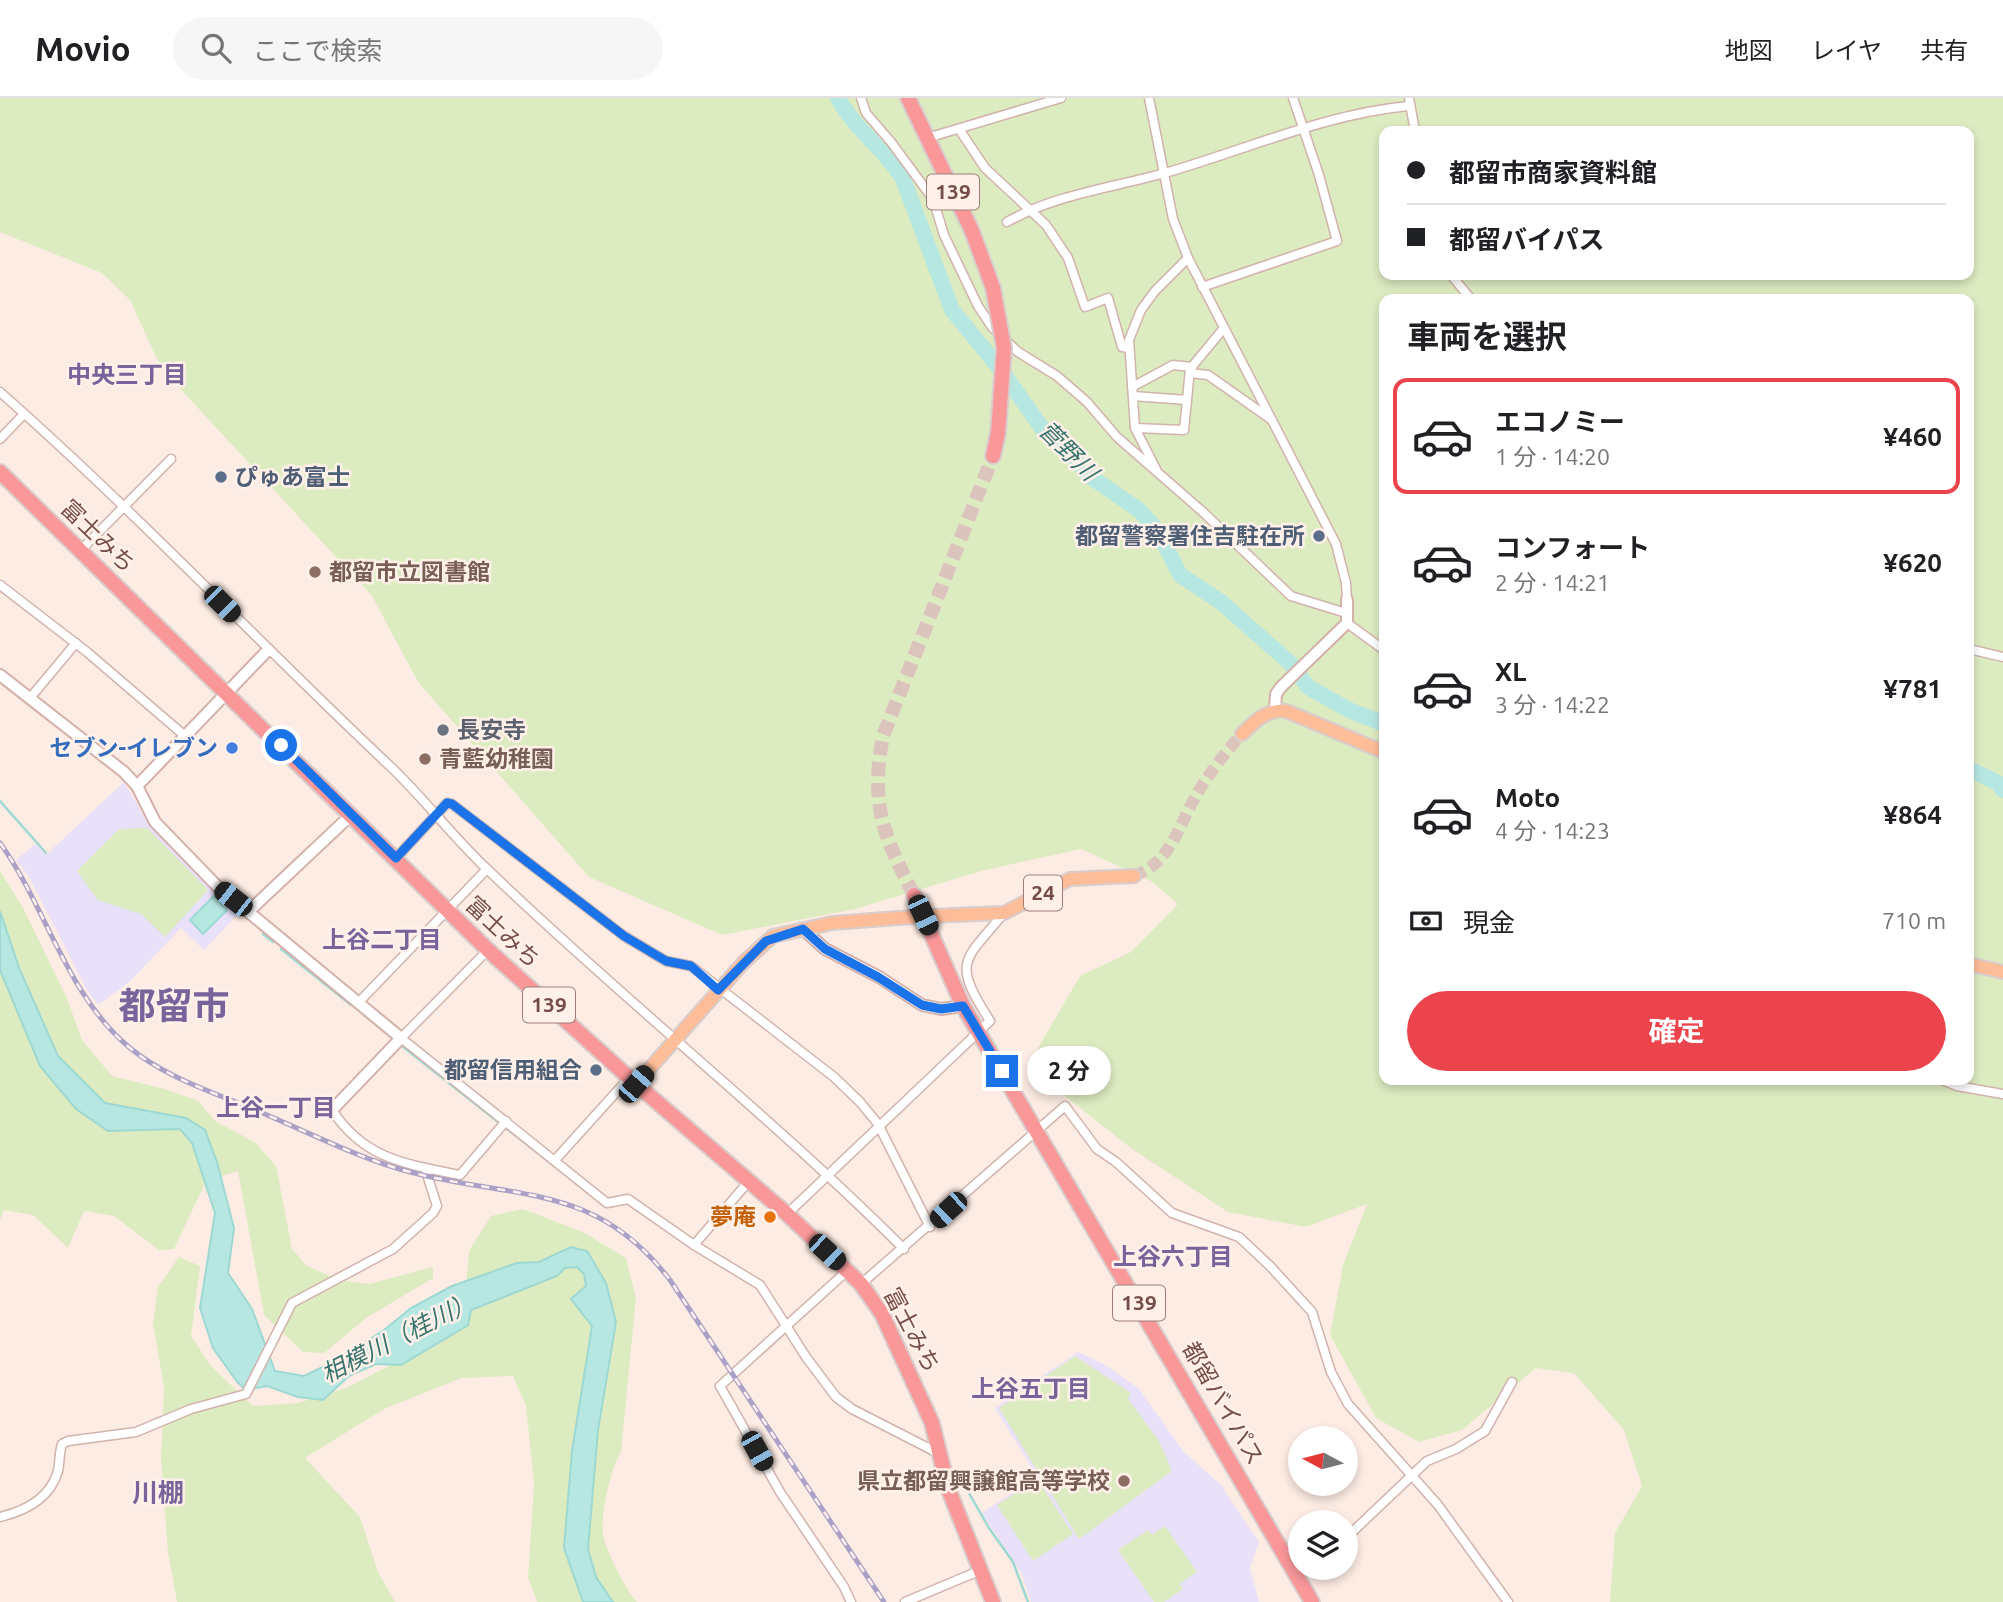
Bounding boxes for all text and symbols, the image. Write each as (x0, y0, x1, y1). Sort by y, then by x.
search box (173, 17, 663, 80)
icon: search (197, 29, 235, 67)
text: Movio (35, 30, 131, 67)
text: ここで検索 (253, 36, 383, 65)
text: 地図 (1725, 37, 1773, 64)
text: レイヤ (1811, 37, 1882, 64)
text: 共有 (1920, 37, 1968, 64)
text: 都留市商家資料館 (1449, 158, 1657, 187)
road number: 139 (927, 174, 979, 210)
text: 都留バイパス (1449, 225, 1604, 254)
text: 車両を選択 (1407, 318, 1567, 354)
district label: 中央三丁目 (67, 361, 187, 388)
icon: car (1411, 405, 1474, 468)
text: エコノミー (1495, 407, 1625, 436)
water label: 菅野川 (1033, 416, 1105, 488)
text: ¥460 (1883, 422, 1942, 451)
text: 1 分 · 14:20 (1495, 444, 1610, 469)
place label: ぴゅあ富士 (235, 464, 350, 489)
marker: ぴゅあ富士 (213, 469, 229, 485)
street label: 富士みち (57, 495, 140, 577)
place label: 都留警察署住吉駐在所 (1075, 523, 1305, 548)
marker: 都留警察署住吉駐在所 (1311, 528, 1327, 544)
icon: car (1411, 531, 1474, 594)
text: コンフォート (1495, 533, 1650, 562)
text: ¥620 (1883, 548, 1942, 577)
place label: 都留市立図書館 (329, 559, 490, 584)
marker: 都留市立図書館 (307, 564, 323, 580)
text: 2 分 · 14:21 (1495, 570, 1610, 595)
car (200, 582, 245, 626)
icon: car (1411, 657, 1474, 720)
text: XL (1495, 657, 1526, 686)
text: ¥781 (1883, 674, 1942, 703)
text: 3 分 · 14:22 (1495, 692, 1610, 717)
place label: 長安寺 (457, 717, 526, 742)
marker: 長安寺 (435, 722, 451, 738)
route start (265, 729, 297, 761)
place label: セブン-イレブン (49, 735, 218, 760)
marker: セブン-イレブン (224, 740, 240, 756)
place label: 青藍幼稚園 (439, 746, 554, 771)
marker: 青藍幼稚園 (417, 751, 433, 767)
icon: car (1411, 783, 1474, 846)
text: Moto (1495, 783, 1560, 812)
text: ¥864 (1883, 800, 1942, 829)
text: 4 分 · 14:23 (1495, 818, 1610, 843)
road number: 24 (1024, 876, 1062, 910)
car (210, 878, 257, 920)
street label: 富士みち (461, 891, 546, 972)
car (905, 892, 942, 938)
icon: cash (1407, 902, 1445, 940)
text: 現金 (1463, 908, 1515, 937)
text: 710 m (1882, 908, 1946, 933)
district label: 上谷二丁目 (322, 926, 442, 953)
district label: 都留市 (119, 985, 230, 1026)
road number: 139 (523, 988, 575, 1023)
button: 確定 (1407, 991, 1946, 1071)
callout: 2 分 (1026, 1046, 1110, 1096)
route end (986, 1055, 1018, 1087)
place label: 都留信用組合 (444, 1057, 582, 1082)
text: 2 分 (1048, 1058, 1090, 1083)
car (615, 1061, 658, 1107)
marker: 都留信用組合 (588, 1062, 604, 1078)
district label: 上谷一丁目 (216, 1094, 336, 1121)
car (926, 1188, 971, 1232)
place label: 夢庵 (710, 1204, 756, 1229)
marker: 夢庵 (762, 1209, 778, 1225)
car (805, 1230, 850, 1274)
district label: 上谷六丁目 (1113, 1243, 1233, 1270)
street label: 富士みち (880, 1283, 945, 1376)
road number: 139 (1113, 1286, 1165, 1320)
water label: 相模川（桂川） (317, 1287, 479, 1388)
street label: 都留バイパス (1178, 1337, 1269, 1469)
district label: 上谷五丁目 (971, 1375, 1091, 1402)
north arrow (1288, 1426, 1358, 1496)
map controls (1288, 1426, 1358, 1580)
car (738, 1428, 777, 1474)
place label: 県立都留興譲館高等学校 (857, 1468, 1110, 1493)
marker: 県立都留興譲館高等学校 (1116, 1473, 1132, 1489)
district label: 川棚 (132, 1478, 184, 1507)
button: layers (1288, 1510, 1358, 1580)

